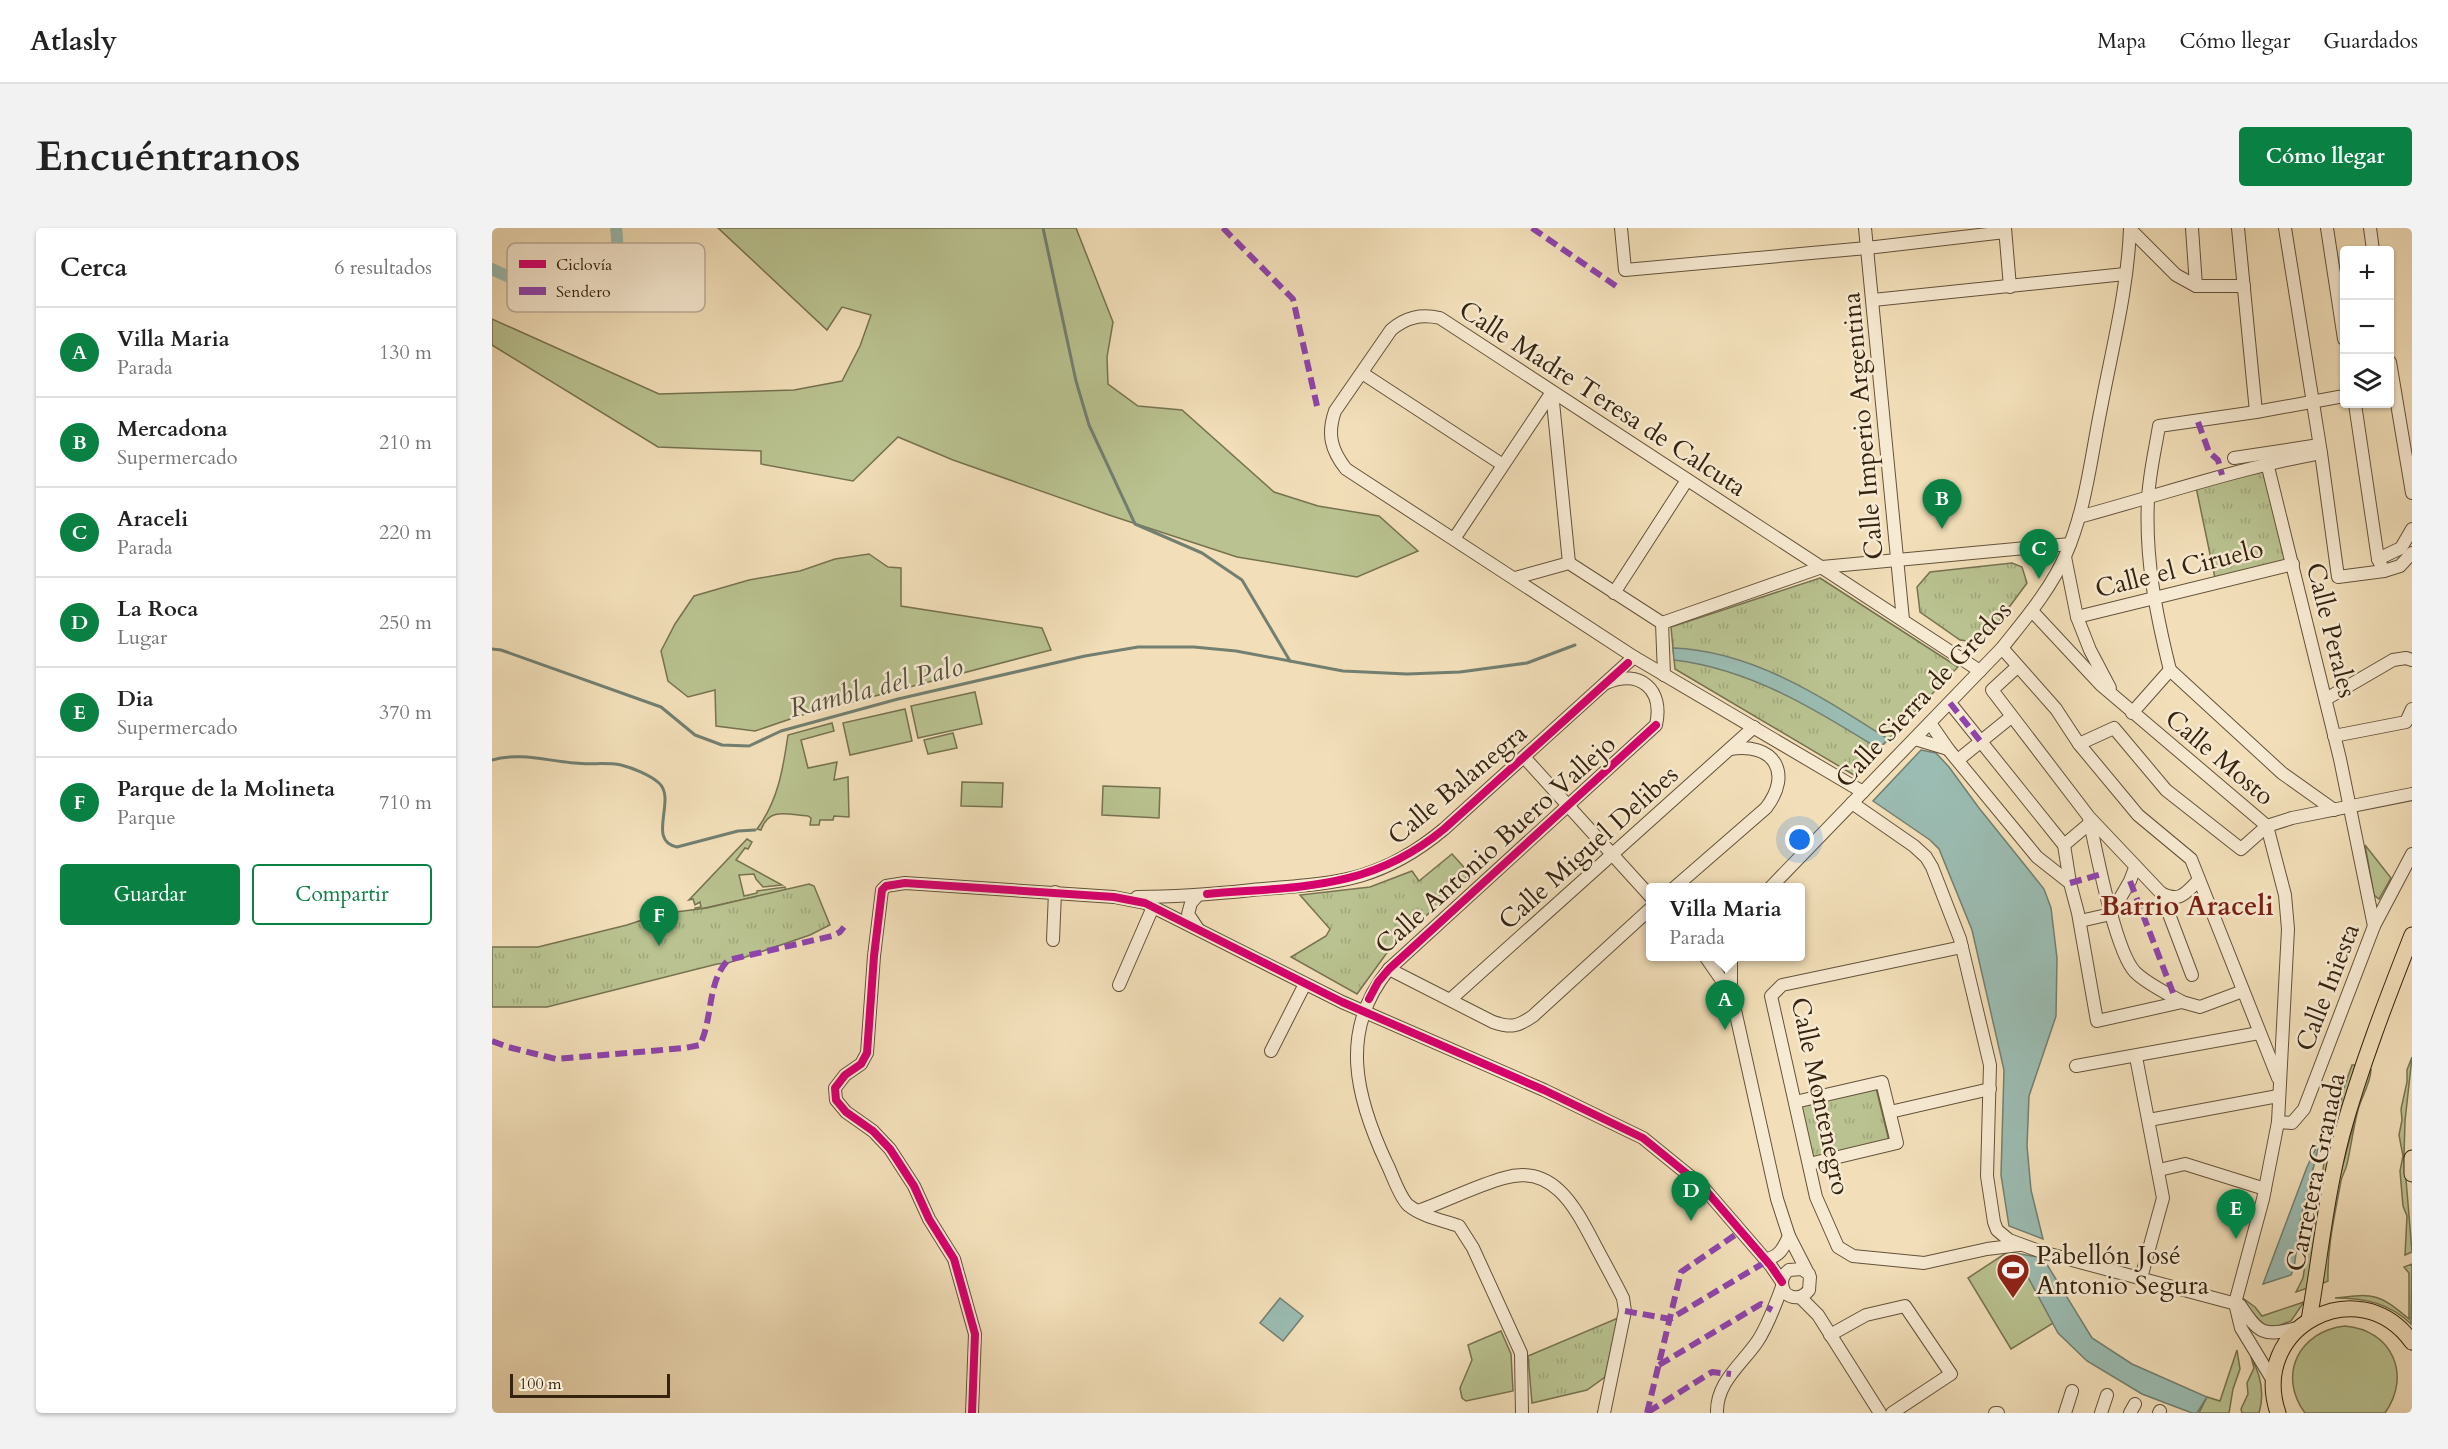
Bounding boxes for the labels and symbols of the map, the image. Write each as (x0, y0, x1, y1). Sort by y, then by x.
legend (507, 243, 705, 312)
text: Ciclovía (556, 254, 612, 276)
text: Sendero (556, 281, 611, 303)
street label: Calle Imperio Argentina (1833, 291, 1892, 561)
street label: Calle Madre Teresa de Calcuta (1452, 292, 1753, 505)
pin: B (1922, 480, 1962, 529)
pin: C (2020, 530, 2058, 579)
street label: Calle el Ciruelo (2091, 531, 2267, 606)
street label: Calle Perales (2298, 559, 2365, 701)
street label: Calle Sierra de Gredos (1828, 593, 2019, 795)
water label: Rambla del Palo (785, 648, 967, 727)
street label: Calle Mosto (2158, 701, 2282, 813)
street label: Calle Balanegra (1380, 716, 1534, 853)
street label: Calle Antonio Buero Vallejo (1367, 727, 1623, 962)
street label: Calle Miguel Delibes (1491, 757, 1686, 937)
your location (1785, 825, 1814, 854)
district label: Barrio Araceli (2100, 888, 2274, 925)
pin: F (640, 896, 678, 946)
street label: Calle Iniesta (2287, 918, 2368, 1056)
pin: A (1706, 980, 1744, 1030)
street label: Calle Montenegro (1782, 994, 1859, 1198)
street label: Carretera Granada (2277, 1070, 2354, 1275)
pin: D (1672, 1172, 1710, 1221)
pin: E (2216, 1190, 2256, 1239)
place label: Pabellón José Antonio Segura (2036, 1238, 2209, 1303)
sports icon: Pabellón José Antonio Segura (1995, 1252, 2031, 1299)
scale bar (510, 1371, 670, 1398)

